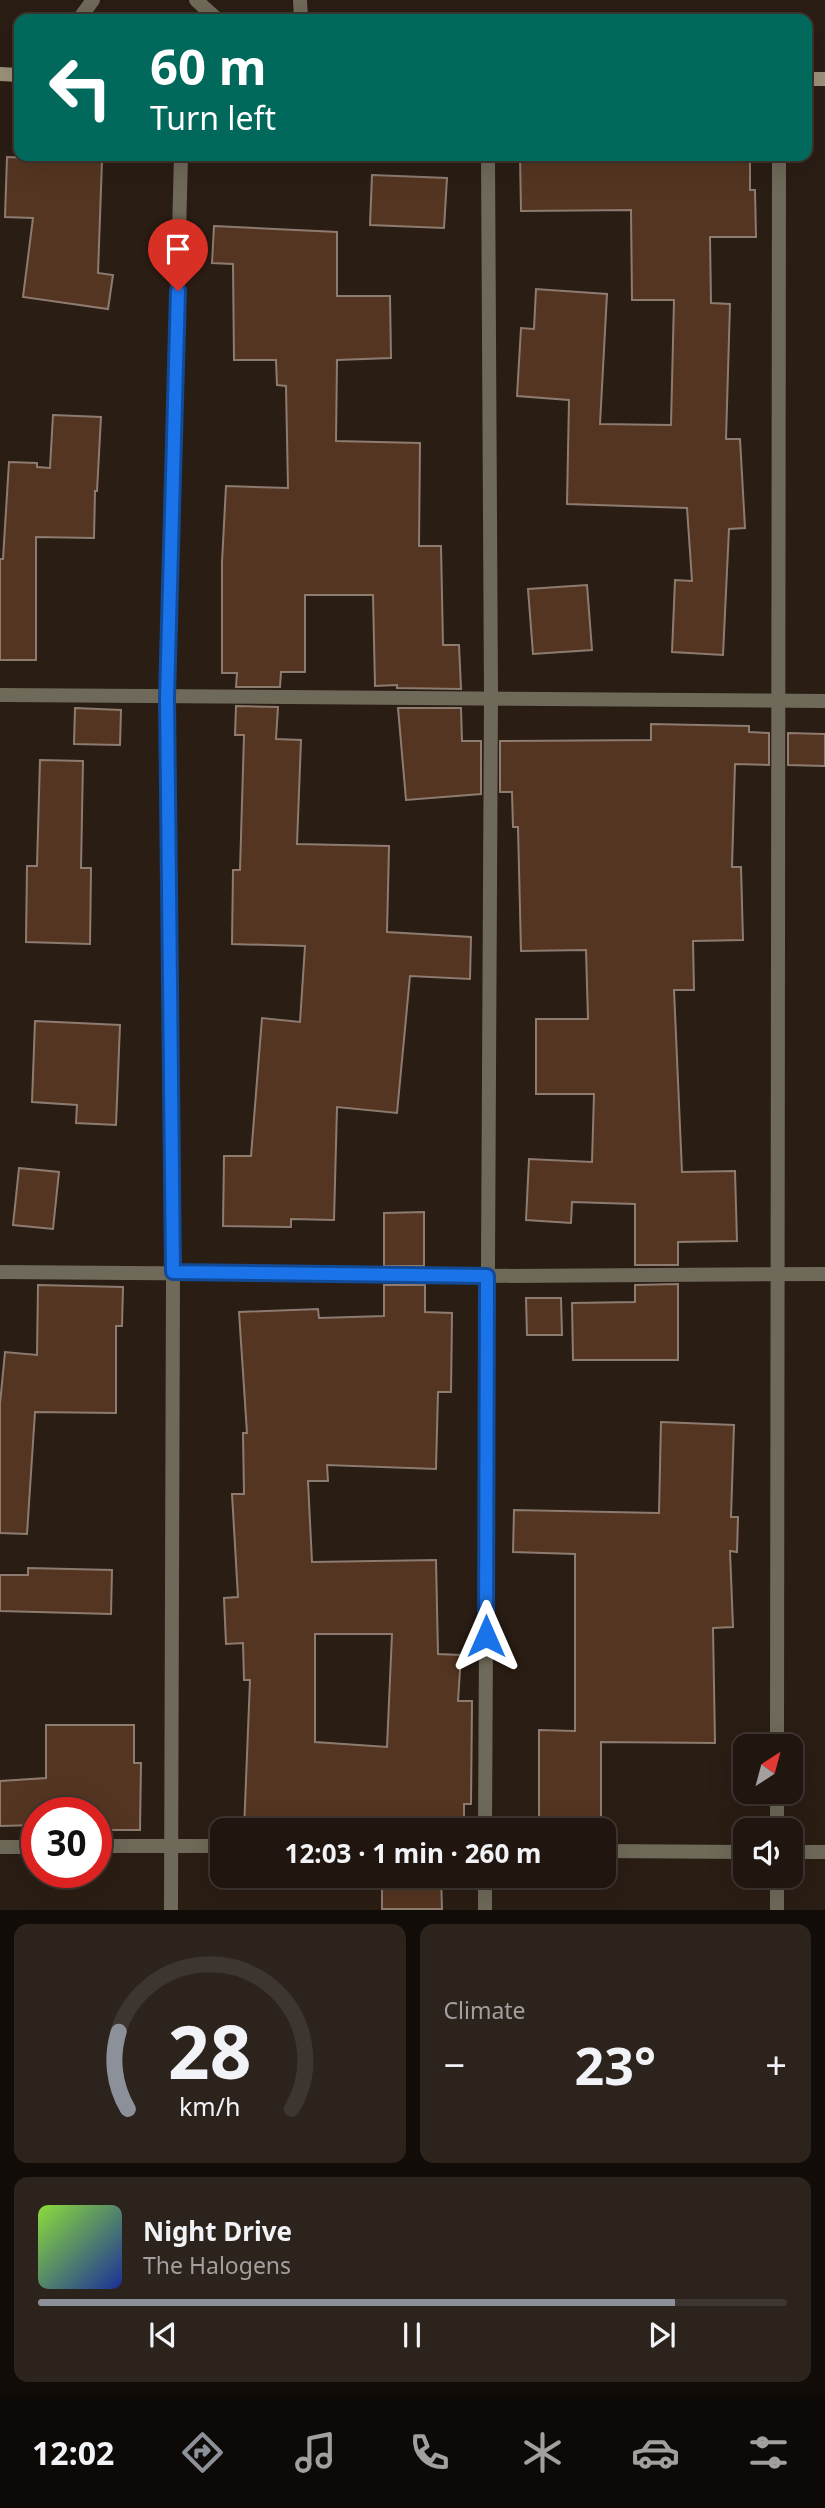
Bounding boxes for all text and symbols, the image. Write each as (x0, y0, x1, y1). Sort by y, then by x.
text: 60 m (150, 33, 267, 99)
icon: left (35, 42, 126, 133)
text: Turn left (150, 96, 276, 139)
pin (148, 219, 208, 291)
icon: arrive (159, 230, 197, 268)
position arrow (449, 1599, 523, 1673)
north arrow (733, 1734, 803, 1804)
map controls (733, 1734, 803, 1888)
speed limit sign: 30 (21, 1797, 112, 1888)
button: sound (733, 1818, 803, 1888)
text: 12:03 · 1 min · 260 m (285, 1835, 541, 1871)
text: Climate (444, 1994, 526, 2026)
text: 28 (168, 2002, 251, 2101)
text: 23° (574, 2029, 656, 2100)
text: − (444, 2038, 465, 2090)
text: + (765, 2038, 787, 2090)
text: km/h (179, 2089, 241, 2123)
text: Night Drive (143, 2213, 292, 2249)
text: The Halogens (143, 2249, 291, 2281)
icon: previous (144, 2316, 182, 2354)
icon: pause (393, 2316, 431, 2354)
icon: next (643, 2316, 681, 2354)
icon: directions (178, 2428, 227, 2477)
icon: music (291, 2428, 340, 2477)
icon: phone (405, 2428, 454, 2477)
icon: climate (518, 2428, 567, 2477)
icon: car (631, 2428, 680, 2477)
icon: filters (744, 2428, 793, 2477)
text: 12:02 (32, 2431, 114, 2474)

